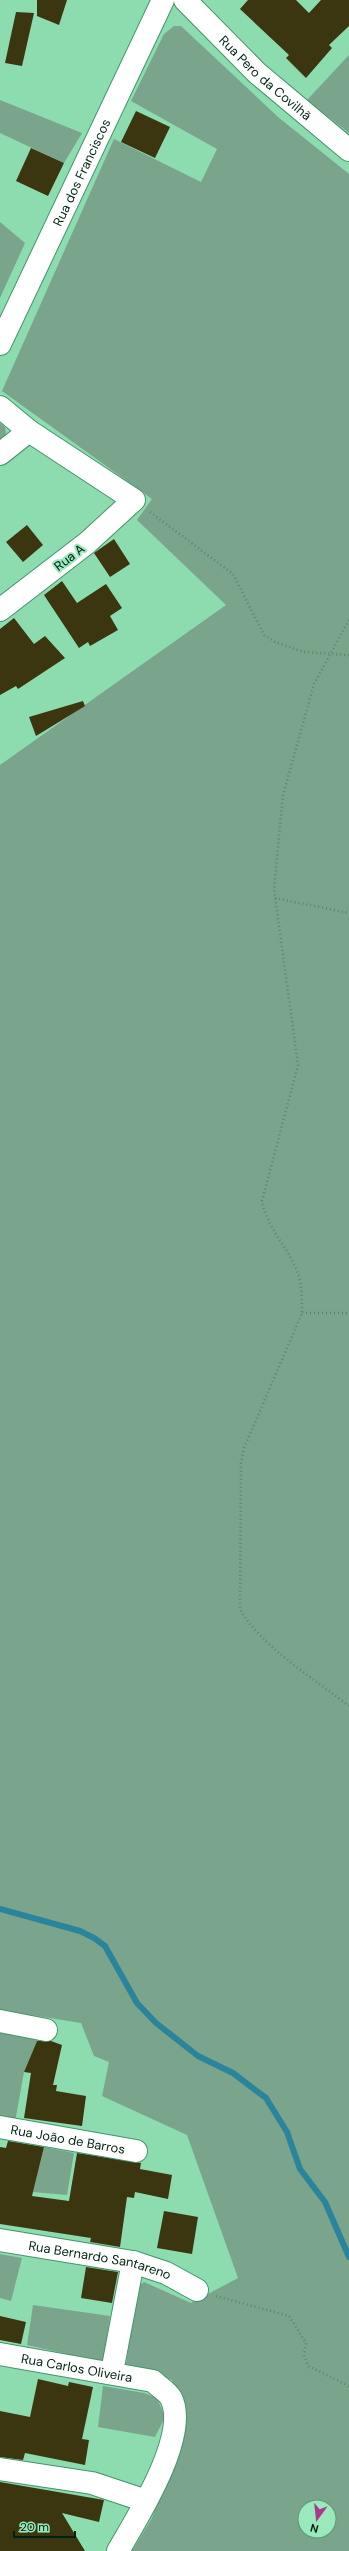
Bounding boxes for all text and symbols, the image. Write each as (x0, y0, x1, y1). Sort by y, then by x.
street label: Rua Pero da Covilhã (215, 32, 315, 124)
street label: Rua dos Franciscos (49, 116, 114, 229)
street label: Rua A (51, 540, 88, 575)
street label: Rua João de Barros (9, 2121, 126, 2158)
street label: Rua Bernardo Santareno (27, 2237, 175, 2284)
street label: Rua Carlos Oliveira (20, 2350, 134, 2386)
north arrow (297, 2499, 337, 2539)
scale bar (14, 2513, 75, 2539)
text: 20 m (20, 2519, 49, 2535)
text: N (309, 2521, 320, 2536)

